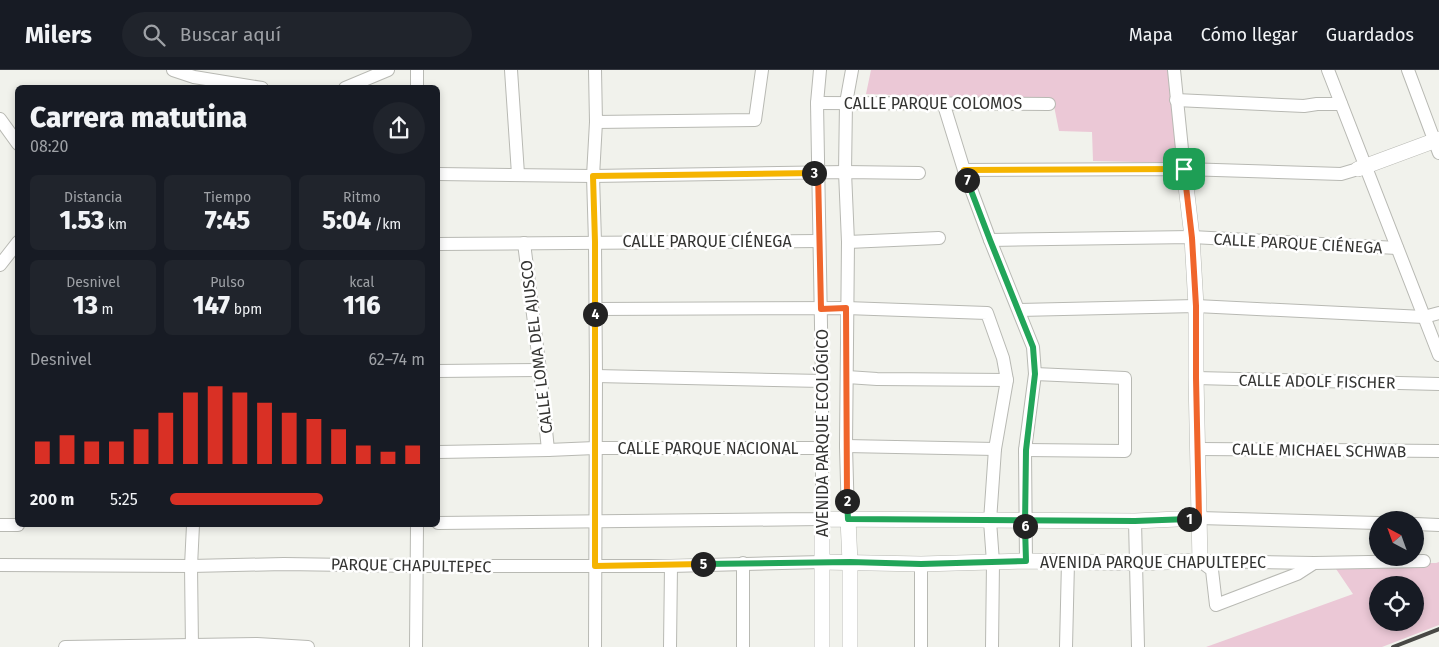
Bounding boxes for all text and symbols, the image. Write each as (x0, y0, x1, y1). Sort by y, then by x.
search box (122, 12, 472, 57)
text: Milers (25, 21, 92, 49)
icon: search (140, 21, 168, 49)
text: Buscar aquí (180, 23, 281, 46)
text: Mapa (1129, 24, 1173, 46)
text: Cómo llegar (1201, 24, 1298, 46)
text: Guardados (1326, 24, 1414, 46)
street label: CALLE PARQUE COLOMOS (844, 94, 1022, 113)
text: Carrera matutina (30, 101, 247, 134)
button: share (373, 102, 425, 154)
text: 08:20 (30, 137, 68, 156)
pin (1163, 148, 1205, 190)
icon: arrive (1170, 155, 1198, 183)
pin: 3 (802, 160, 826, 186)
text: 3 (811, 165, 818, 182)
pin: 7 (954, 168, 980, 192)
text: 7 (964, 172, 971, 189)
text: Distancia (64, 189, 122, 206)
text: Tiempo (204, 189, 251, 206)
text: Ritmo (343, 189, 381, 206)
text: 1.53 (59, 206, 104, 236)
text: 7:45 (205, 206, 250, 236)
text: 5:04 (322, 206, 371, 236)
text: km (104, 216, 127, 233)
text: /km (371, 216, 401, 233)
street label: CALLE PARQUE CIÉNEGA (1213, 229, 1384, 257)
street label: CALLE PARQUE CIÉNEGA (622, 231, 792, 251)
street label: CALLE LOMA DEL AJUSCO (516, 259, 557, 435)
text: Desnivel (66, 274, 120, 291)
text: Pulso (210, 274, 245, 291)
text: kcal (349, 274, 374, 291)
text: 13 (73, 291, 98, 321)
text: 147 (193, 291, 230, 321)
text: 116 (343, 291, 381, 321)
text: m (98, 301, 114, 318)
text: bpm (230, 301, 262, 318)
pin: 4 (582, 302, 608, 326)
text: 4 (592, 306, 599, 323)
street label: AVENIDA PARQUE ECOLÓGICO (812, 329, 832, 537)
text: Desnivel (30, 350, 92, 369)
text: 62–74 m (368, 350, 425, 369)
street label: CALLE ADOLF FISCHER (1238, 371, 1396, 392)
street label: CALLE PARQUE NACIONAL (617, 439, 799, 458)
street label: CALLE MICHAEL SCHWAB (1232, 439, 1407, 462)
pin: 2 (834, 488, 860, 514)
text: 200 m (30, 490, 74, 509)
text: 5:25 (110, 490, 138, 509)
text: 2 (844, 493, 851, 510)
pin: 1 (1176, 506, 1202, 532)
text: 1 (1186, 511, 1193, 528)
north arrow (1369, 511, 1424, 566)
map controls (1369, 511, 1424, 631)
pin: 6 (1012, 514, 1038, 538)
text: 6 (1022, 518, 1029, 535)
pin: 5 (690, 552, 716, 576)
street label: AVENIDA PARQUE CHAPULTEPEC (1040, 553, 1266, 572)
street label: PARQUE CHAPULTEPEC (331, 555, 491, 576)
text: 5 (700, 556, 707, 573)
button: locate (1369, 576, 1424, 631)

